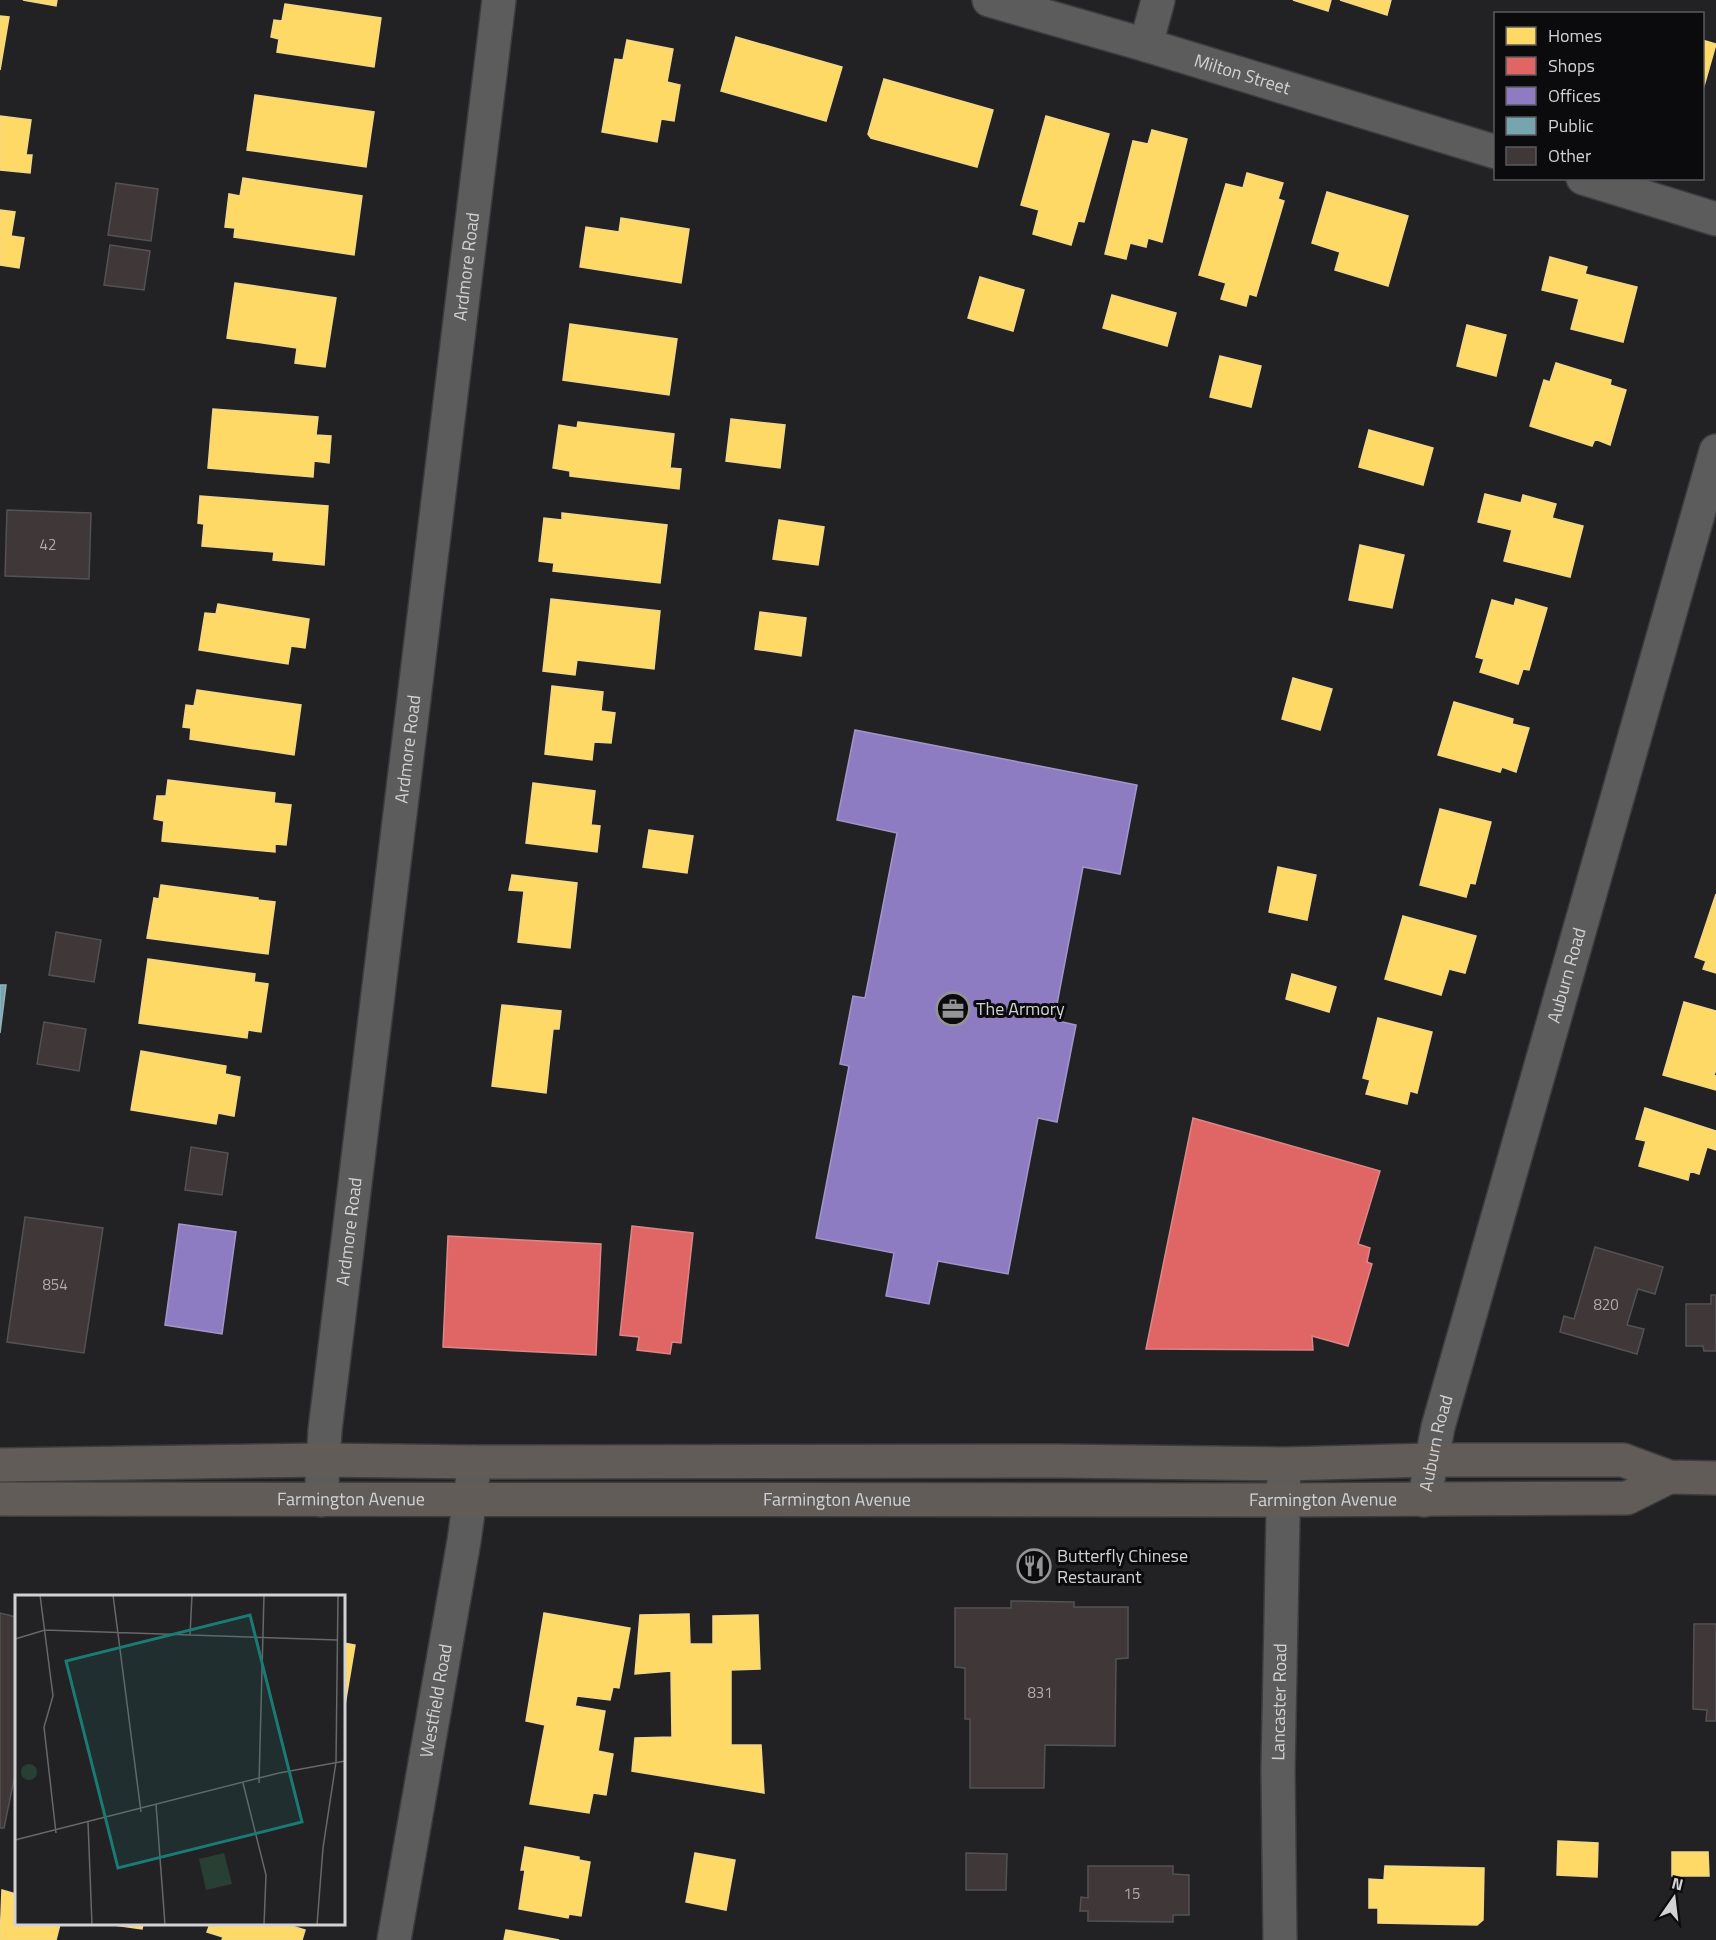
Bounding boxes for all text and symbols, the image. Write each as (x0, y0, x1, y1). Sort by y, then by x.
legend (1494, 12, 1704, 180)
text: Homes (1548, 22, 1602, 49)
street label: Milton Street (1191, 47, 1294, 102)
text: Shops (1548, 52, 1595, 79)
text: Offices (1548, 82, 1601, 109)
text: Public (1548, 112, 1594, 139)
text: Other (1548, 142, 1591, 169)
street label: Ardmore Road (446, 211, 486, 322)
house number: 42 (40, 533, 56, 556)
street label: Ardmore Road (387, 693, 427, 805)
street label: Auburn Road (1540, 924, 1593, 1026)
office icon: The Armory (935, 991, 971, 1027)
place label: The Armory (976, 995, 1065, 1022)
street label: Ardmore Road (329, 1176, 369, 1287)
house number: 854 (42, 1273, 68, 1296)
house number: 820 (1593, 1293, 1619, 1316)
street label: Auburn Road (1412, 1392, 1459, 1494)
street label: Farmington Avenue (277, 1485, 425, 1512)
street label: Farmington Avenue (1249, 1485, 1397, 1513)
street label: Farmington Avenue (763, 1486, 911, 1513)
place label: Butterfly Chinese Restaurant (1057, 1542, 1188, 1590)
restaurant icon: Butterfly Chinese Restaurant (1016, 1548, 1052, 1584)
inset map (15, 1595, 345, 1925)
street label: Westfield Road (412, 1642, 459, 1760)
street label: Lancaster Road (1264, 1643, 1293, 1761)
house number: 831 (1027, 1681, 1053, 1704)
north arrow (1644, 1868, 1704, 1928)
text: N (1669, 1870, 1686, 1896)
house number: 15 (1124, 1882, 1140, 1905)

